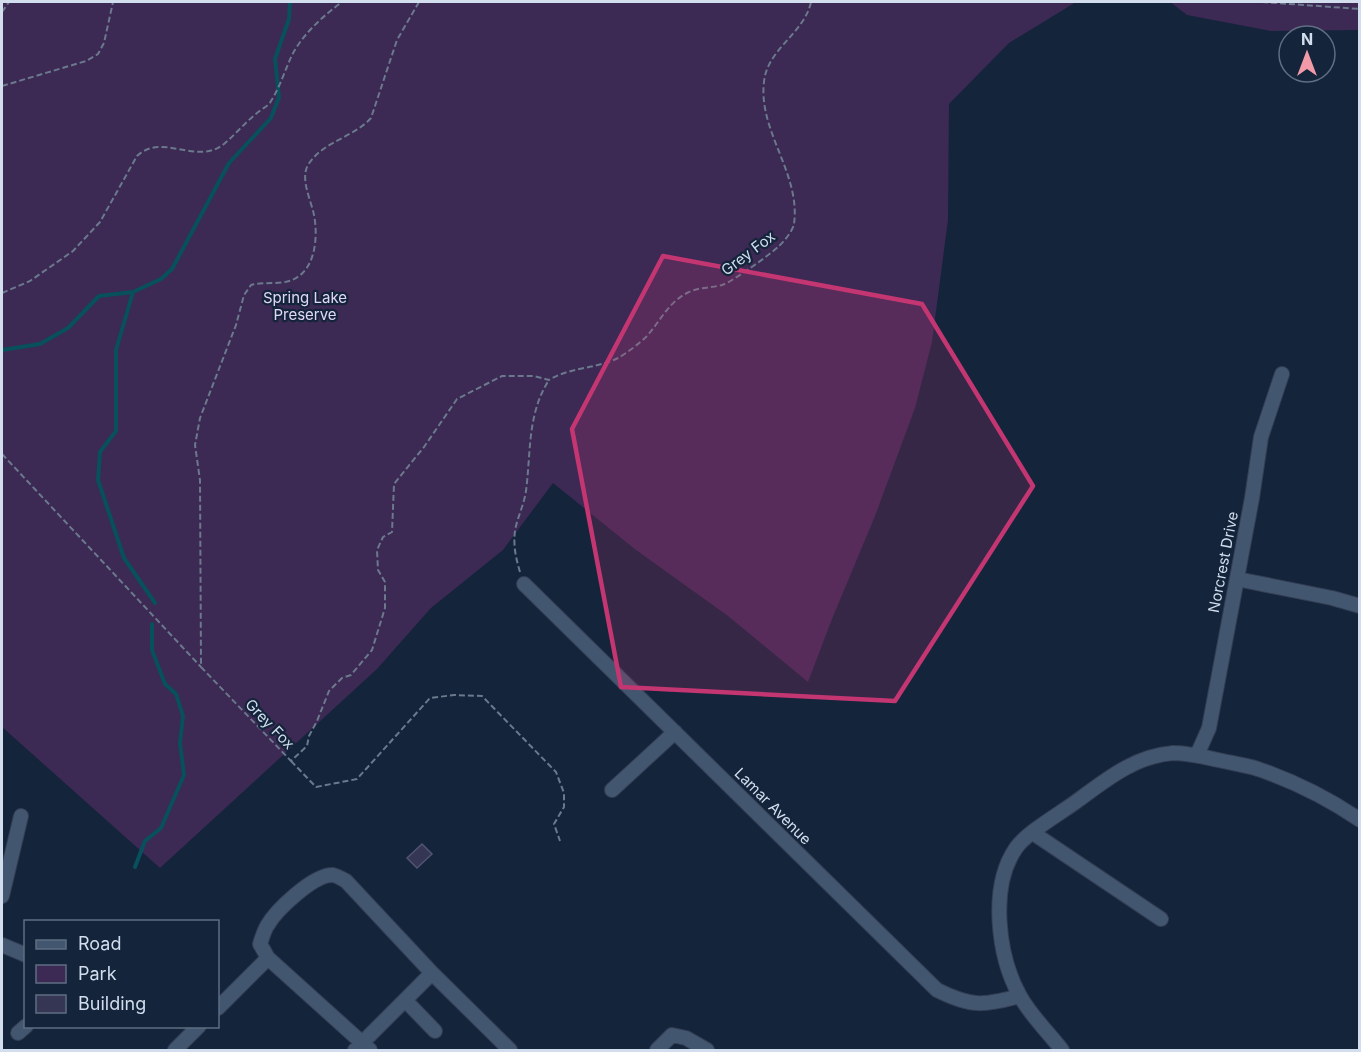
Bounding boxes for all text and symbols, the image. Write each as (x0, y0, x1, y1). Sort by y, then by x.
north arrow (1277, 24, 1337, 84)
text: N (1301, 29, 1313, 49)
street label: Grey Fox (717, 227, 779, 279)
park label: Spring Lake Preserve (263, 288, 347, 324)
street label: Norcrest Drive (1204, 510, 1242, 614)
street label: Grey Fox (241, 695, 299, 753)
street label: Lamar Avenue (731, 764, 815, 848)
legend (24, 920, 219, 1028)
text: Road (78, 933, 121, 954)
text: Park (78, 963, 117, 984)
text: Building (78, 993, 146, 1014)

